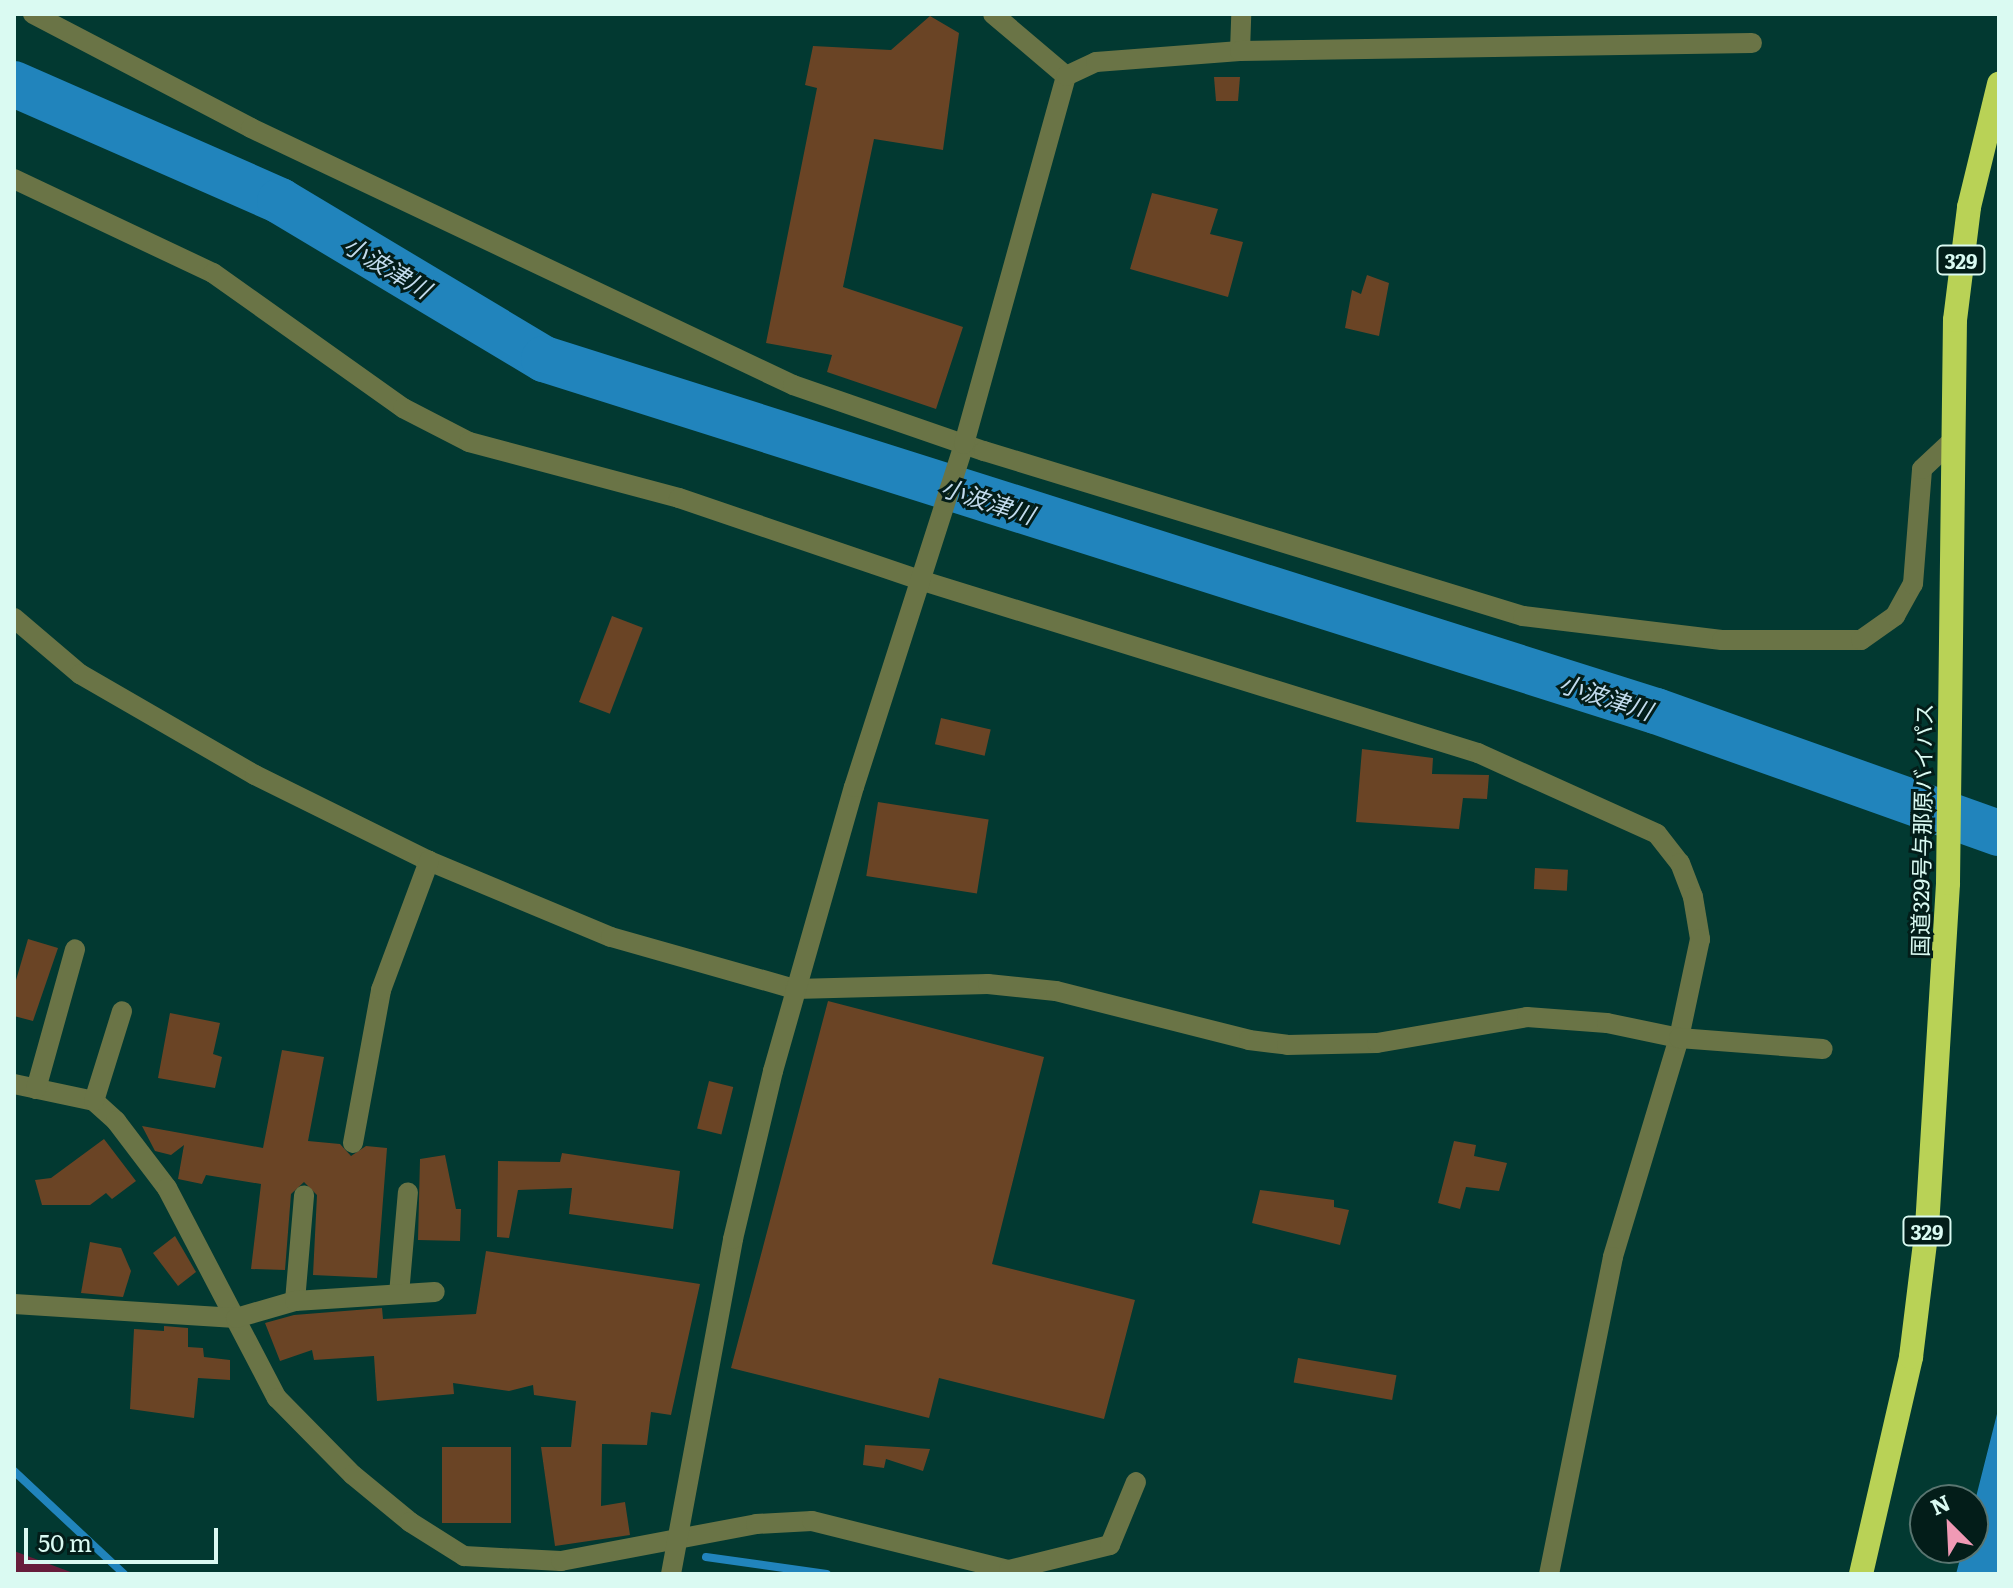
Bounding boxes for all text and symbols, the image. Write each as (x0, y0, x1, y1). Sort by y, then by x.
water label: 小波津川 (339, 229, 437, 303)
road number: 329 (1935, 244, 1987, 276)
water label: 小波津川 (938, 471, 1038, 529)
water label: 小波津川 (1556, 667, 1656, 725)
street label: 国道329号与那原バイパス (1906, 703, 1936, 957)
road number: 329 (1901, 1215, 1953, 1247)
north arrow (1909, 1484, 1989, 1564)
text: N (1925, 1485, 1955, 1522)
scale bar (28, 1512, 222, 1562)
text: 50 m (38, 1524, 92, 1559)

